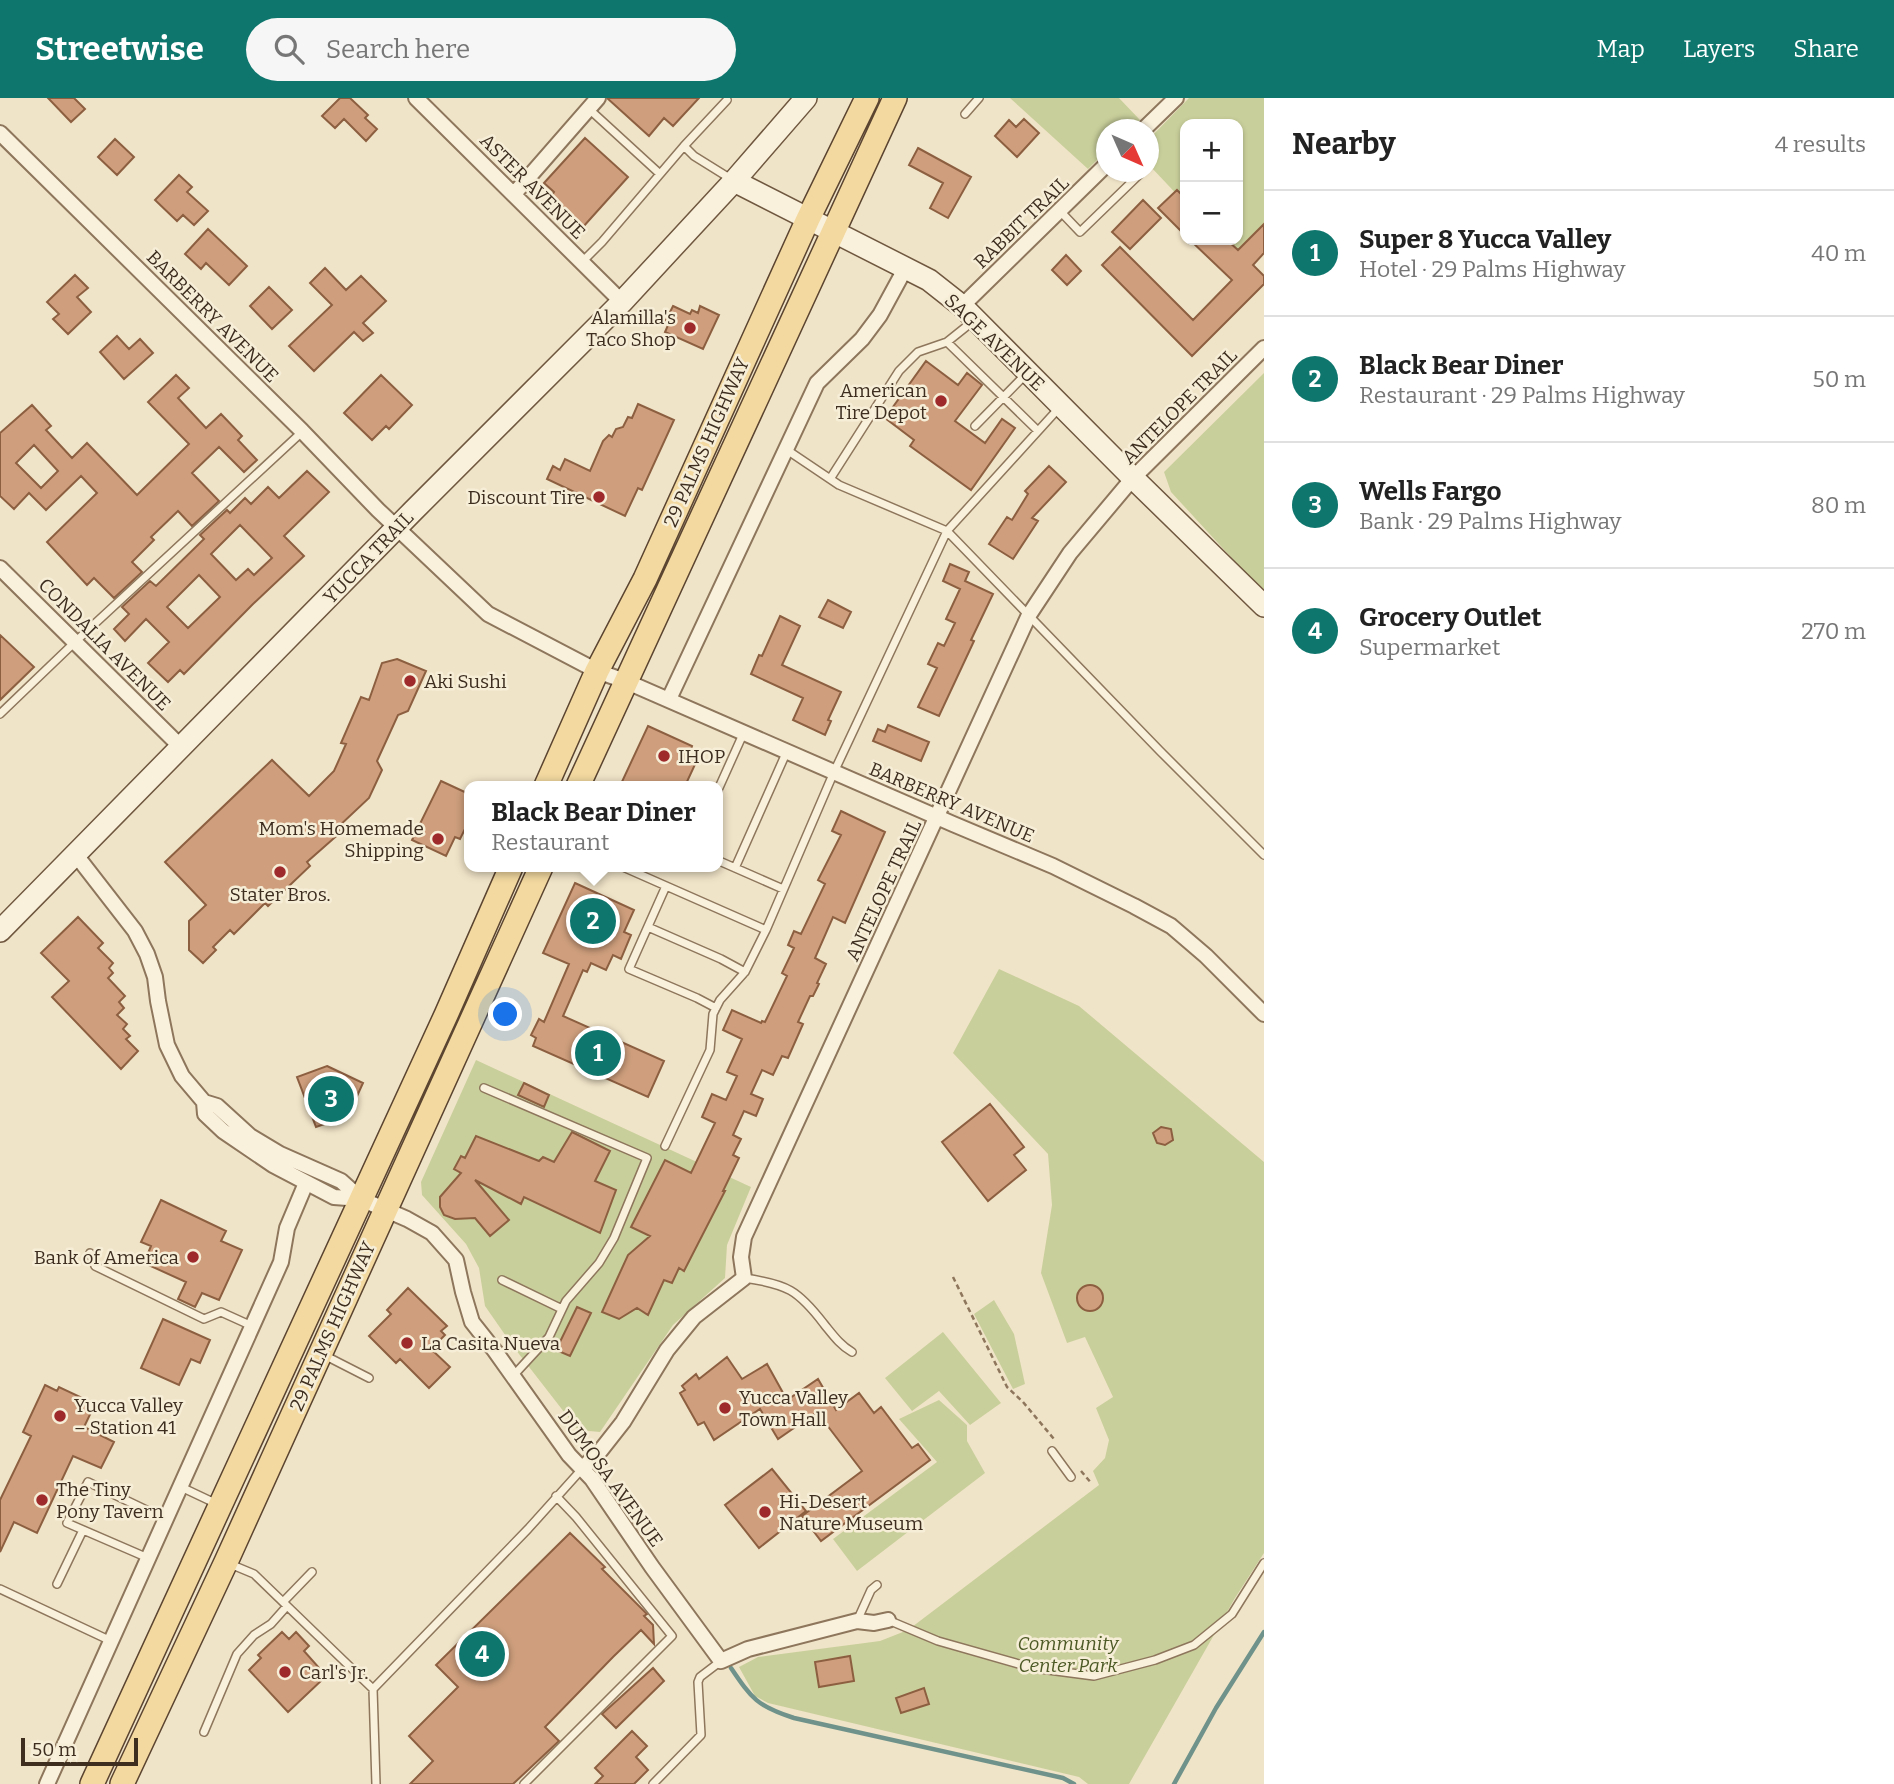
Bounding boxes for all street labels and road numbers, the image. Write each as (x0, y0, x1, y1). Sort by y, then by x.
street label: ASTER AVENUE (475, 129, 590, 244)
street label: RABBIT TRAIL (969, 171, 1074, 273)
street label: BARBERRY AVENUE (142, 246, 283, 387)
street label: SAGE AVENUE (940, 289, 1050, 396)
street label: ANTELOPE TRAIL (1117, 344, 1242, 469)
street label: 29 PALMS HIGHWAY (659, 353, 755, 530)
street label: YUCCA TRAIL (318, 506, 418, 608)
street label: CONDALIA AVENUE (34, 573, 176, 715)
street label: BARBERRY AVENUE (866, 757, 1038, 848)
street label: ANTELOPE TRAIL (841, 816, 926, 965)
street label: 29 PALMS HIGHWAY (285, 1237, 381, 1414)
street label: DUMOSA AVENUE (553, 1405, 668, 1551)

